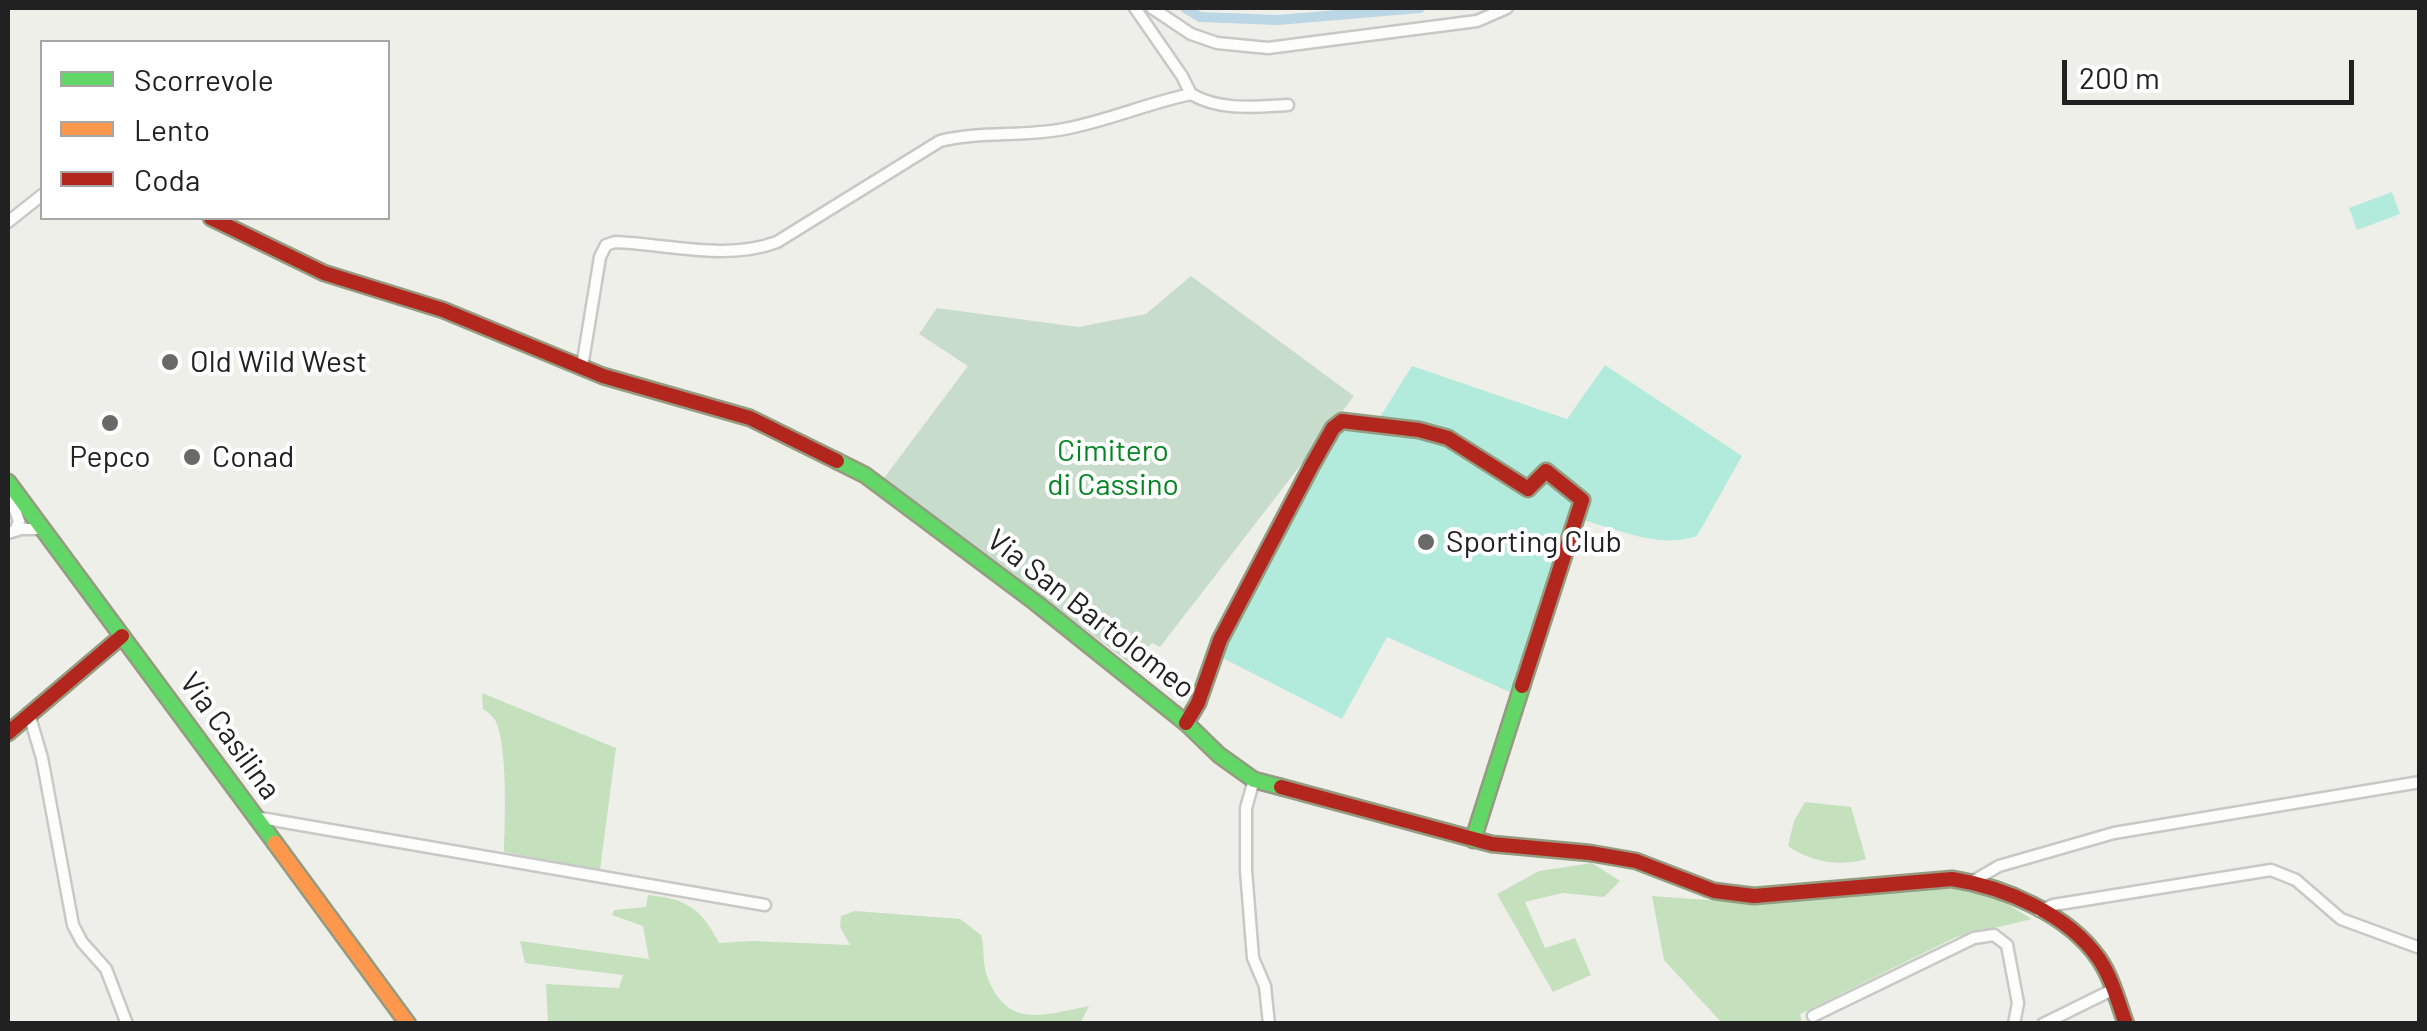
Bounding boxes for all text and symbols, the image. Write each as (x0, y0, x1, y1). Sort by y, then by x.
legend (40, 40, 390, 220)
scale bar (2067, 40, 2360, 102)
text: 200 m (2079, 59, 2160, 95)
text: Scorrevole (134, 61, 274, 97)
text: Lento (134, 111, 210, 147)
text: Coda (134, 161, 200, 197)
place label: Old Wild West (190, 344, 367, 380)
marker: Old Wild West (159, 351, 181, 373)
marker: Pepco (99, 412, 121, 434)
park label: Cimitero di Cassino (1047, 433, 1179, 504)
place label: Pepco (69, 439, 151, 475)
place label: Conad (212, 439, 294, 475)
marker: Conad (181, 446, 203, 468)
street label: Via San Bartolomeo (980, 522, 1202, 706)
place label: Sporting Club (1446, 524, 1622, 560)
marker: Sporting Club (1415, 531, 1437, 553)
street label: Via Casilina (172, 666, 288, 806)

